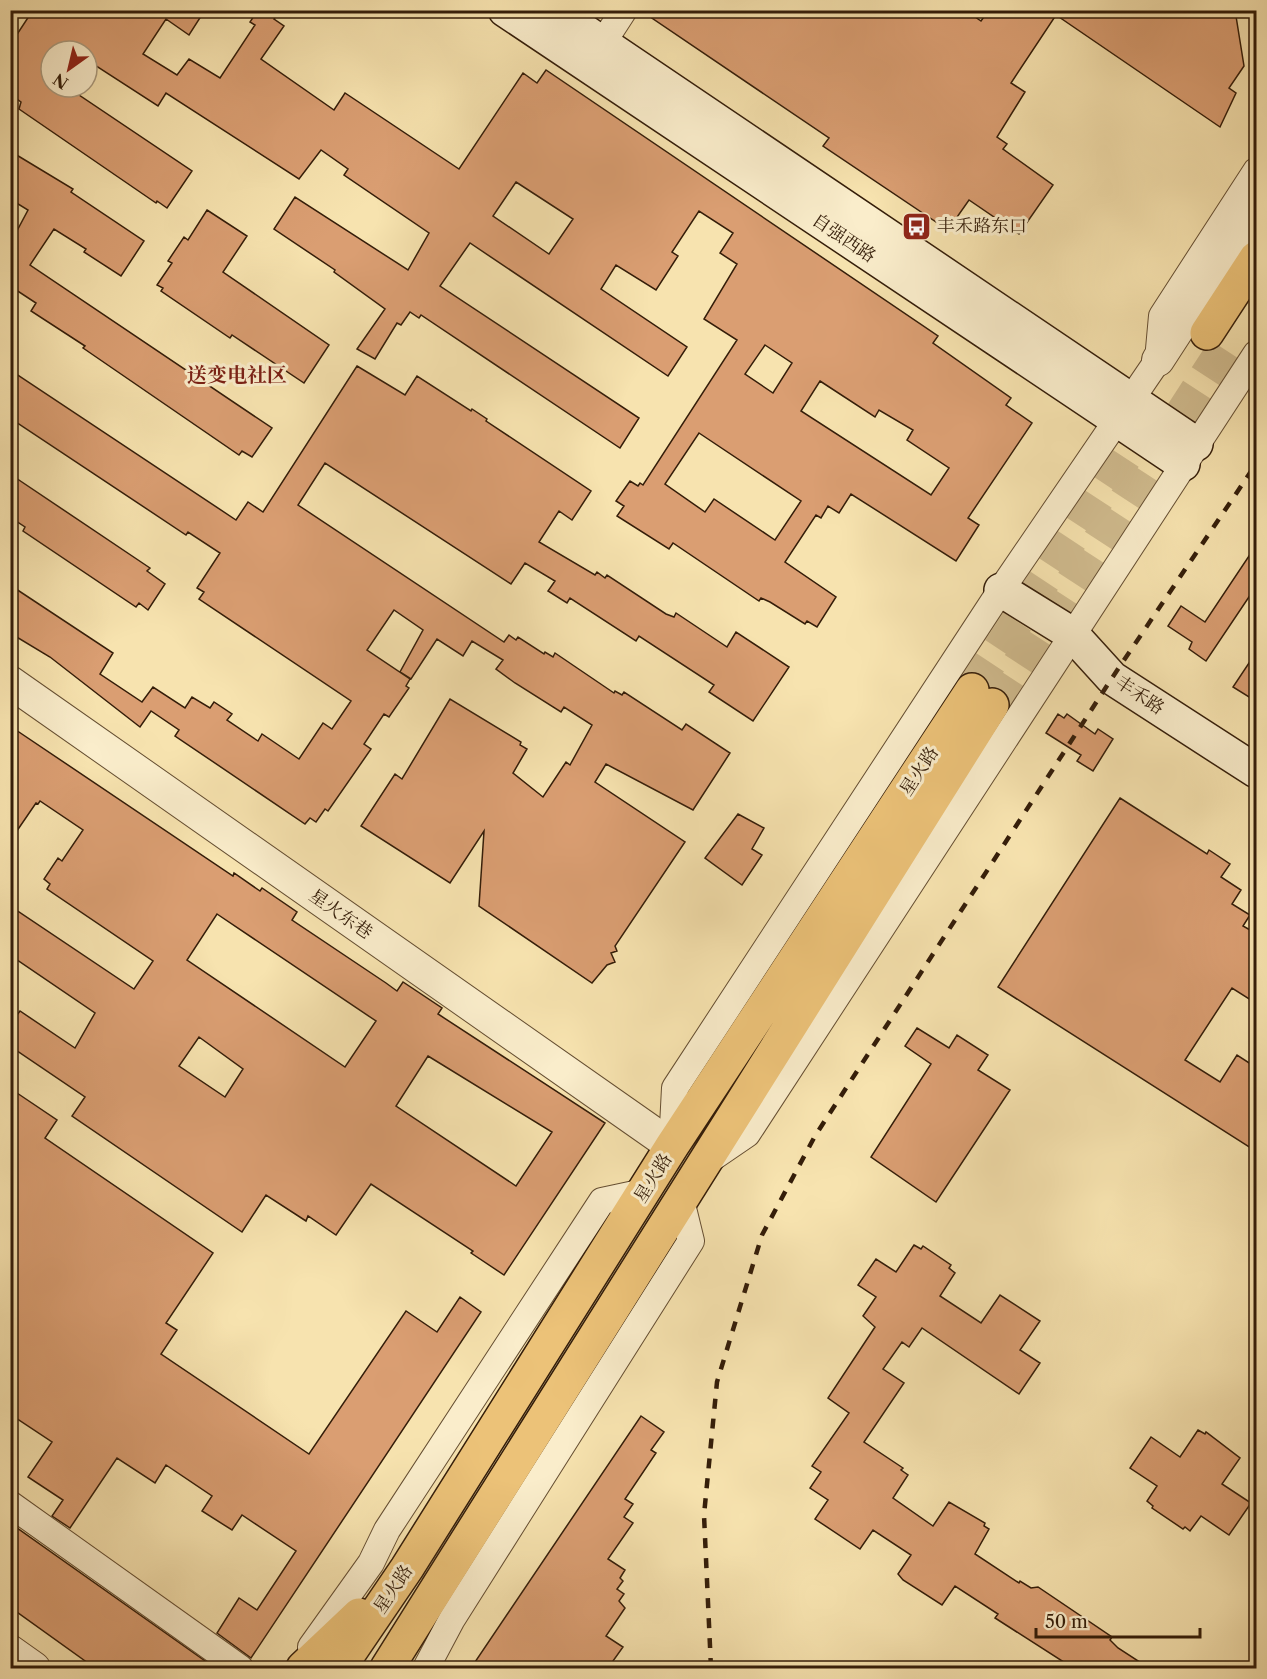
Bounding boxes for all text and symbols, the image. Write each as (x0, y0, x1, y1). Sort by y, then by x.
north arrow (39, 39, 99, 99)
text: N (49, 69, 72, 94)
street label: 自强西路 (808, 209, 880, 267)
bus stop icon: 丰禾路东口 (900, 210, 932, 242)
place label: 丰禾路东口 (937, 215, 1027, 237)
district label: 送变电社区 (187, 363, 287, 387)
street label: 丰禾路 (1111, 671, 1169, 719)
street label: 星火路 (895, 742, 943, 800)
street label: 星火东巷 (305, 884, 377, 944)
street label: 星火路 (629, 1149, 677, 1207)
street label: 星火路 (369, 1560, 417, 1618)
scale bar (1036, 1601, 1200, 1639)
text: 50 m (1045, 1611, 1088, 1633)

